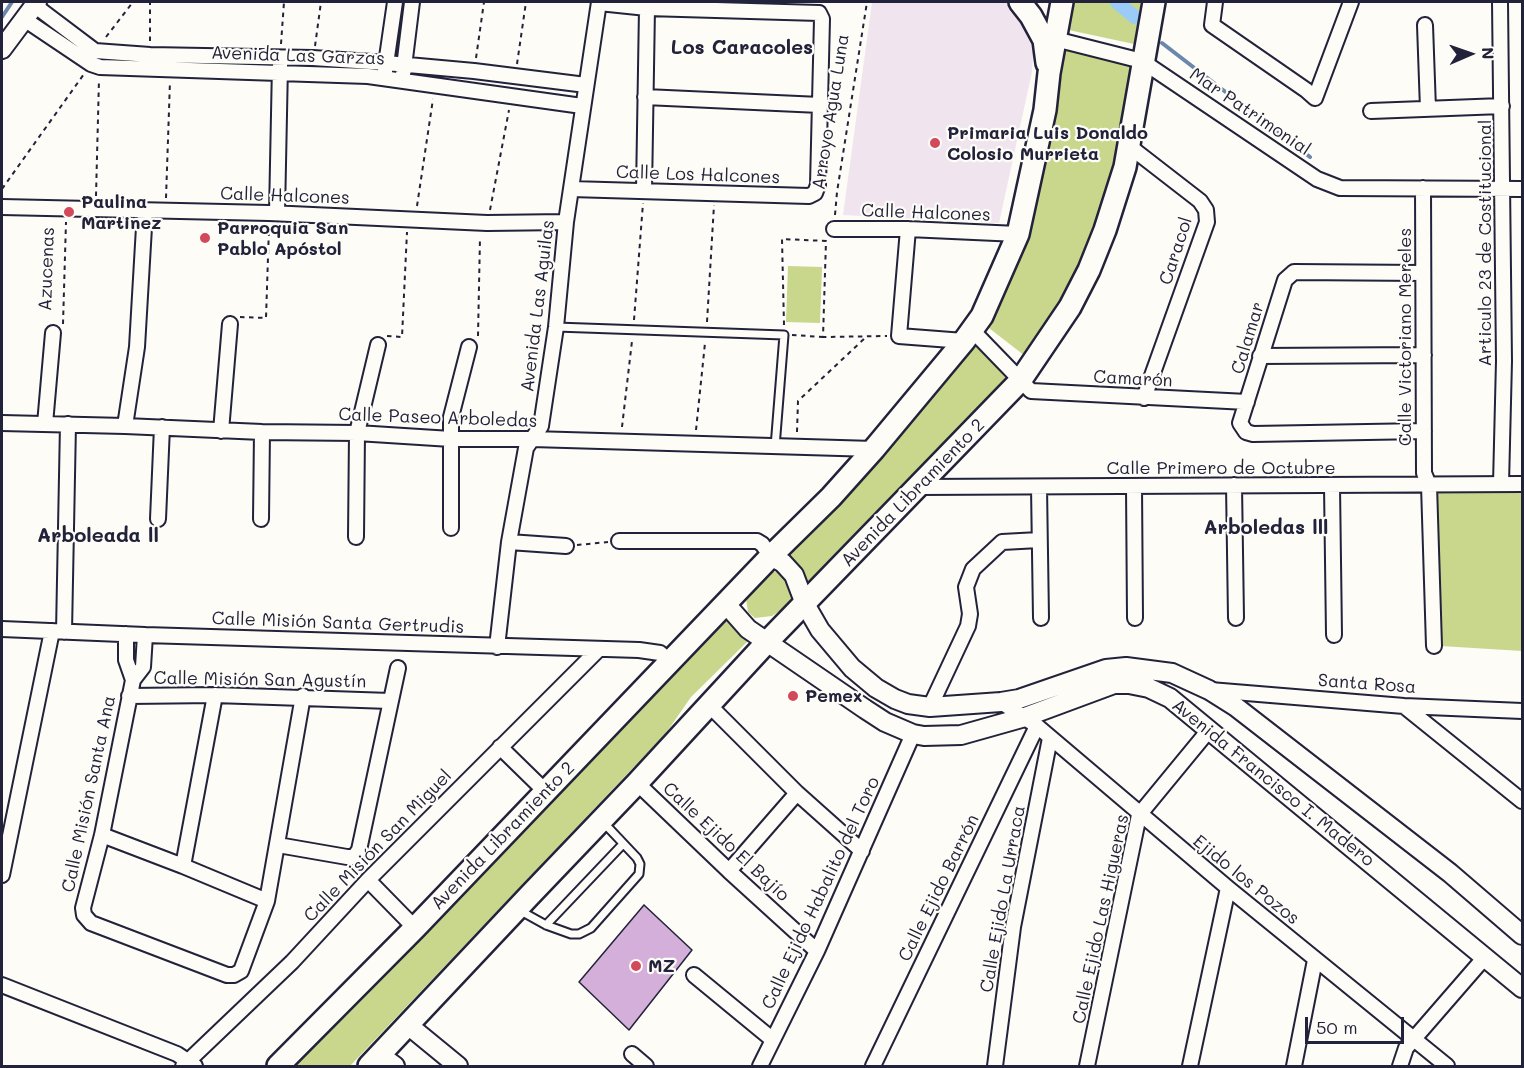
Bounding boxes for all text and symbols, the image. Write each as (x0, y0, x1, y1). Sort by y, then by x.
north arrow (1440, 24, 1500, 84)
street label: Arroyo Agua Luna (808, 33, 854, 191)
district label: Los Caracoles (671, 36, 813, 60)
street label: Avenida Las Garzas (211, 42, 385, 70)
text: N (1478, 47, 1499, 60)
street label: Mar Patrimonial (1185, 64, 1315, 160)
street label: Articulo 23 de Costitucional (1474, 120, 1496, 366)
place label: Primaria Luis Donaldo Colosio Murrieta (947, 122, 1148, 164)
marker: Primaria Luis Donaldo Colosio Murrieta (928, 136, 942, 150)
street label: Calle Los Halcones (616, 161, 780, 189)
street label: Calle Halcones (220, 183, 350, 209)
place label: Paulina Martinez (81, 191, 161, 234)
street label: Calle Halcones (861, 200, 991, 226)
marker: Paulina Martinez (62, 205, 76, 219)
street label: Caracol (1155, 214, 1197, 288)
place label: Parroquia San Pablo Apóstol (217, 217, 348, 260)
street label: Avenida Las Aguilas (517, 219, 559, 393)
street label: Azucenas (35, 227, 59, 311)
street label: Calle Victoriano Mereles (1394, 228, 1416, 446)
marker: Parroquia San Pablo Apóstol (198, 231, 212, 245)
street label: Calamar (1227, 299, 1269, 377)
street label: Camarón (1093, 366, 1173, 392)
street label: Calle Paseo Arboledas (338, 404, 538, 432)
street label: Avenida Libramiento 2 (837, 415, 989, 571)
street label: Calle Primero de Octubre (1106, 457, 1336, 479)
district label: Arboledas lll (1204, 516, 1328, 540)
district label: Arboleada ll (37, 524, 159, 548)
street label: Calle Misión Santa Gertrudis (211, 608, 465, 638)
street label: Calle Misión San Agustín (154, 667, 366, 693)
street label: Santa Rosa (1317, 670, 1417, 698)
place label: Pemex (805, 685, 863, 707)
marker: Pemex (786, 689, 800, 703)
street label: Calle Misión Santa Ana (58, 694, 120, 894)
street label: Avenida Francisco I. Madero (1167, 695, 1379, 871)
street label: Avenida Libramiento 2 (427, 758, 579, 914)
street label: Calle Misión San Miguel (300, 765, 456, 927)
street label: Calle Ejido Habalito del Toro (758, 773, 884, 1013)
street label: Calle Ejido El Bajío (658, 778, 794, 906)
street label: Calle Ejido La Urraca (976, 804, 1030, 994)
street label: Calle Ejido Barrón (894, 811, 984, 965)
street label: Calle Ejido Las Higueras (1068, 812, 1134, 1026)
street label: Ejido los Pozos (1188, 831, 1304, 929)
place label: MZ (648, 955, 675, 977)
marker: MZ (629, 959, 643, 973)
scale bar (1308, 1005, 1407, 1043)
text: 50 m (1316, 1015, 1358, 1039)

